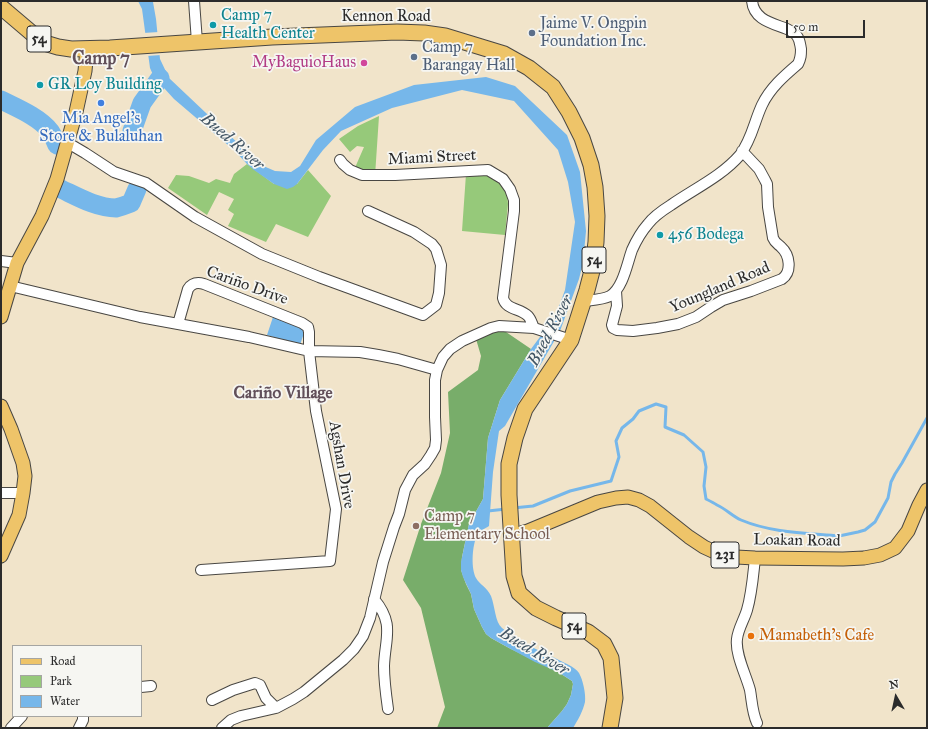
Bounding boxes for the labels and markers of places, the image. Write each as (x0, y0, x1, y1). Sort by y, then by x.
place label: Camp 7 Health Center (221, 6, 315, 44)
place label: Jaime V. Ongpin Foundation Inc. (540, 14, 647, 52)
marker: Camp 7 Health Center (208, 20, 218, 30)
marker: Jaime V. Ongpin Foundation Inc. (527, 28, 537, 38)
place label: Camp 7 Barangay Hall (422, 38, 515, 76)
marker: Camp 7 Barangay Hall (409, 52, 419, 62)
place label: MyBaguioHaus (252, 53, 356, 73)
marker: MyBaguioHaus (359, 58, 369, 68)
place label: GR Loy Building (48, 75, 162, 95)
marker: GR Loy Building (35, 80, 45, 90)
marker: Mia Angel's Store & Bulaluhan (96, 98, 106, 108)
place label: Mia Angel's Store & Bulaluhan (39, 109, 163, 147)
place label: 456 Bodega (668, 225, 744, 245)
marker: 456 Bodega (655, 230, 665, 240)
place label: Camp 7 Elementary School (424, 507, 550, 545)
marker: Camp 7 Elementary School (411, 521, 421, 531)
place label: Mamabeth's Cafe (759, 626, 874, 646)
marker: Mamabeth's Cafe (746, 631, 756, 641)

